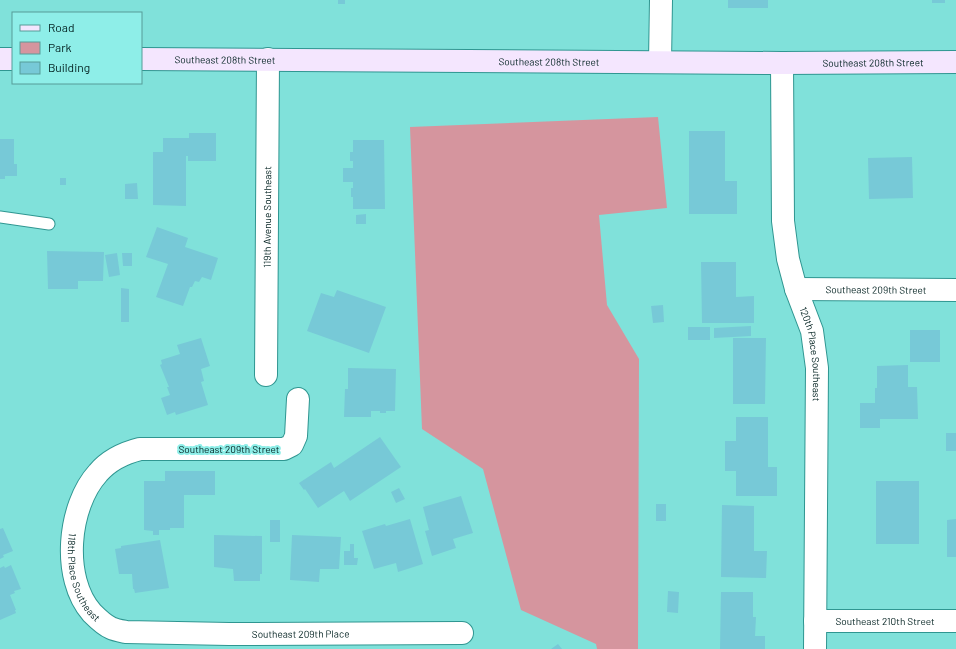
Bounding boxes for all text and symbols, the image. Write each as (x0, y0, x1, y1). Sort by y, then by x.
legend (12, 12, 142, 84)
text: Road (48, 20, 75, 34)
text: Park (48, 40, 72, 54)
street label: Southeast 208th Street (174, 53, 276, 66)
street label: Southeast 208th Street (498, 55, 600, 68)
street label: Southeast 208th Street (822, 56, 924, 69)
text: Building (48, 60, 90, 74)
street label: 119th Avenue Southeast (261, 166, 273, 268)
street label: Southeast 209th Street (825, 283, 927, 296)
street label: 120th Place Southeast (797, 305, 823, 402)
street label: Southeast 209th Street (179, 443, 280, 455)
street label: 118th Place Southeast (66, 533, 103, 624)
street label: Southeast 210th Street (835, 615, 935, 627)
street label: Southeast 209th Place (252, 627, 349, 640)

